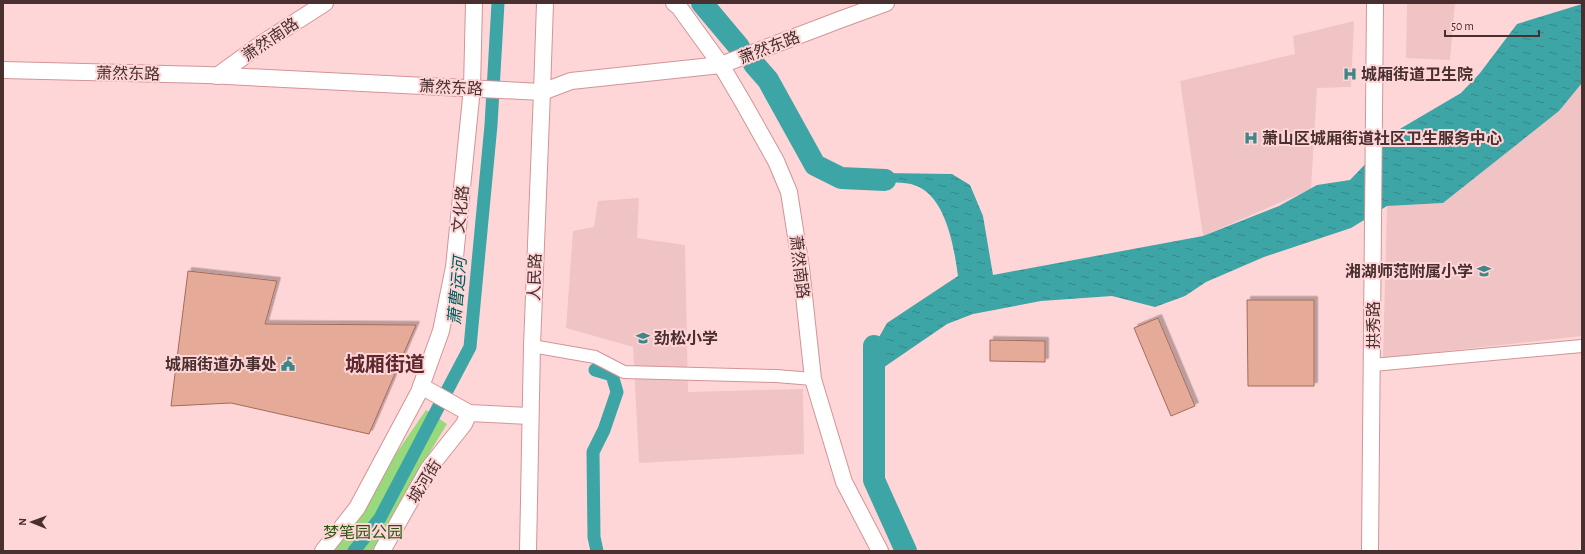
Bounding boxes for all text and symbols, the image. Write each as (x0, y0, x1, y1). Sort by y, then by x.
scale bar (1445, 12, 1539, 38)
street label: 萧然南路 (239, 14, 302, 64)
text: 50 m (1451, 20, 1474, 32)
street label: 萧然东路 (736, 28, 802, 67)
street label: 萧然东路 (96, 64, 160, 83)
place label: 城厢街道卫生院 (1361, 65, 1473, 83)
hospital icon: 城厢街道卫生院 (1342, 66, 1358, 82)
street label: 萧然东路 (419, 77, 483, 98)
place label: 萧山区城厢街道社区卫生服务中心 (1262, 129, 1502, 147)
hospital icon: 萧山区城厢街道社区卫生服务中心 (1243, 130, 1259, 146)
street label: 文化路 (450, 184, 471, 234)
street label: 萧然南路 (787, 234, 812, 300)
water label: 萧曹运河 (445, 253, 469, 326)
street label: 人民路 (525, 253, 544, 301)
place label: 湘湖师范附属小学 (1345, 263, 1473, 280)
school or university icon: 湘湖师范附属小学 (1476, 263, 1492, 279)
street label: 拱秀路 (1365, 301, 1382, 349)
school or university icon: 劲松小学 (635, 330, 651, 346)
place label: 劲松小学 (654, 330, 718, 347)
district label: 城厢街道 (345, 353, 425, 375)
place label: 城厢街道办事处 (165, 355, 277, 373)
public building icon: 城厢街道办事处 (280, 356, 296, 372)
street label: 城河街 (404, 456, 444, 506)
north arrow (12, 502, 52, 542)
text: N (17, 518, 28, 526)
park label: 梦笔园公园 (323, 524, 403, 541)

